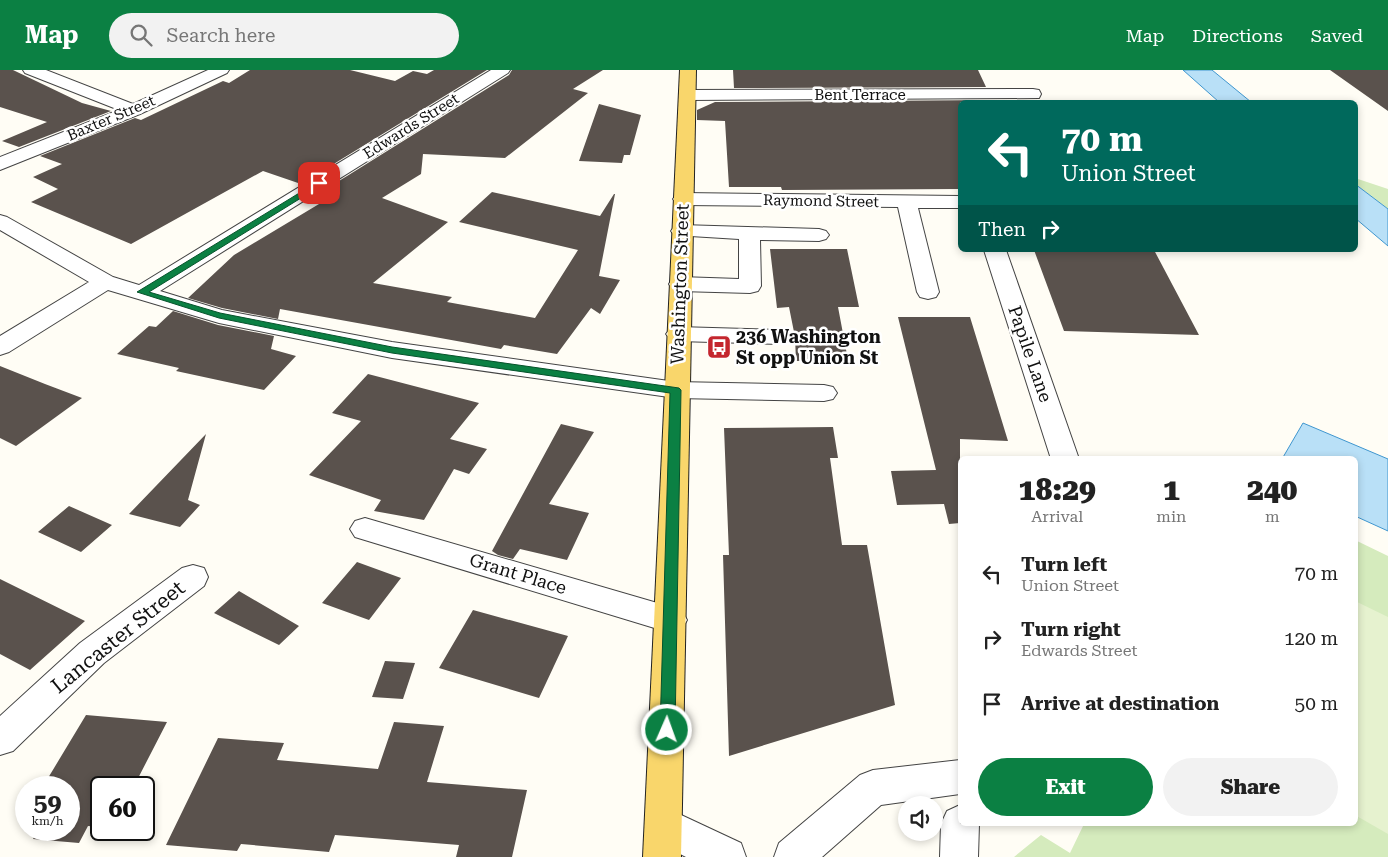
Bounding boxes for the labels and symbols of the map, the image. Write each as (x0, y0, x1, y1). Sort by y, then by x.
street label: Bent Terrace (814, 86, 906, 104)
street label: Edwards Street (360, 89, 462, 163)
street label: Baxter Street (64, 91, 158, 145)
pin (298, 162, 340, 204)
street label: Raymond Street (763, 191, 879, 211)
street label: Washington Street (666, 203, 693, 365)
street label: Papile Lane (1004, 303, 1057, 405)
place label: 236 Washington St opp Union St (736, 326, 881, 368)
bus stop icon: 236 Washington St opp Union St (706, 334, 732, 360)
street label: Grant Place (467, 549, 569, 598)
street label: Lancaster Street (47, 576, 190, 698)
position arrow (640, 703, 692, 755)
speed limit sign: 60 (90, 776, 155, 841)

